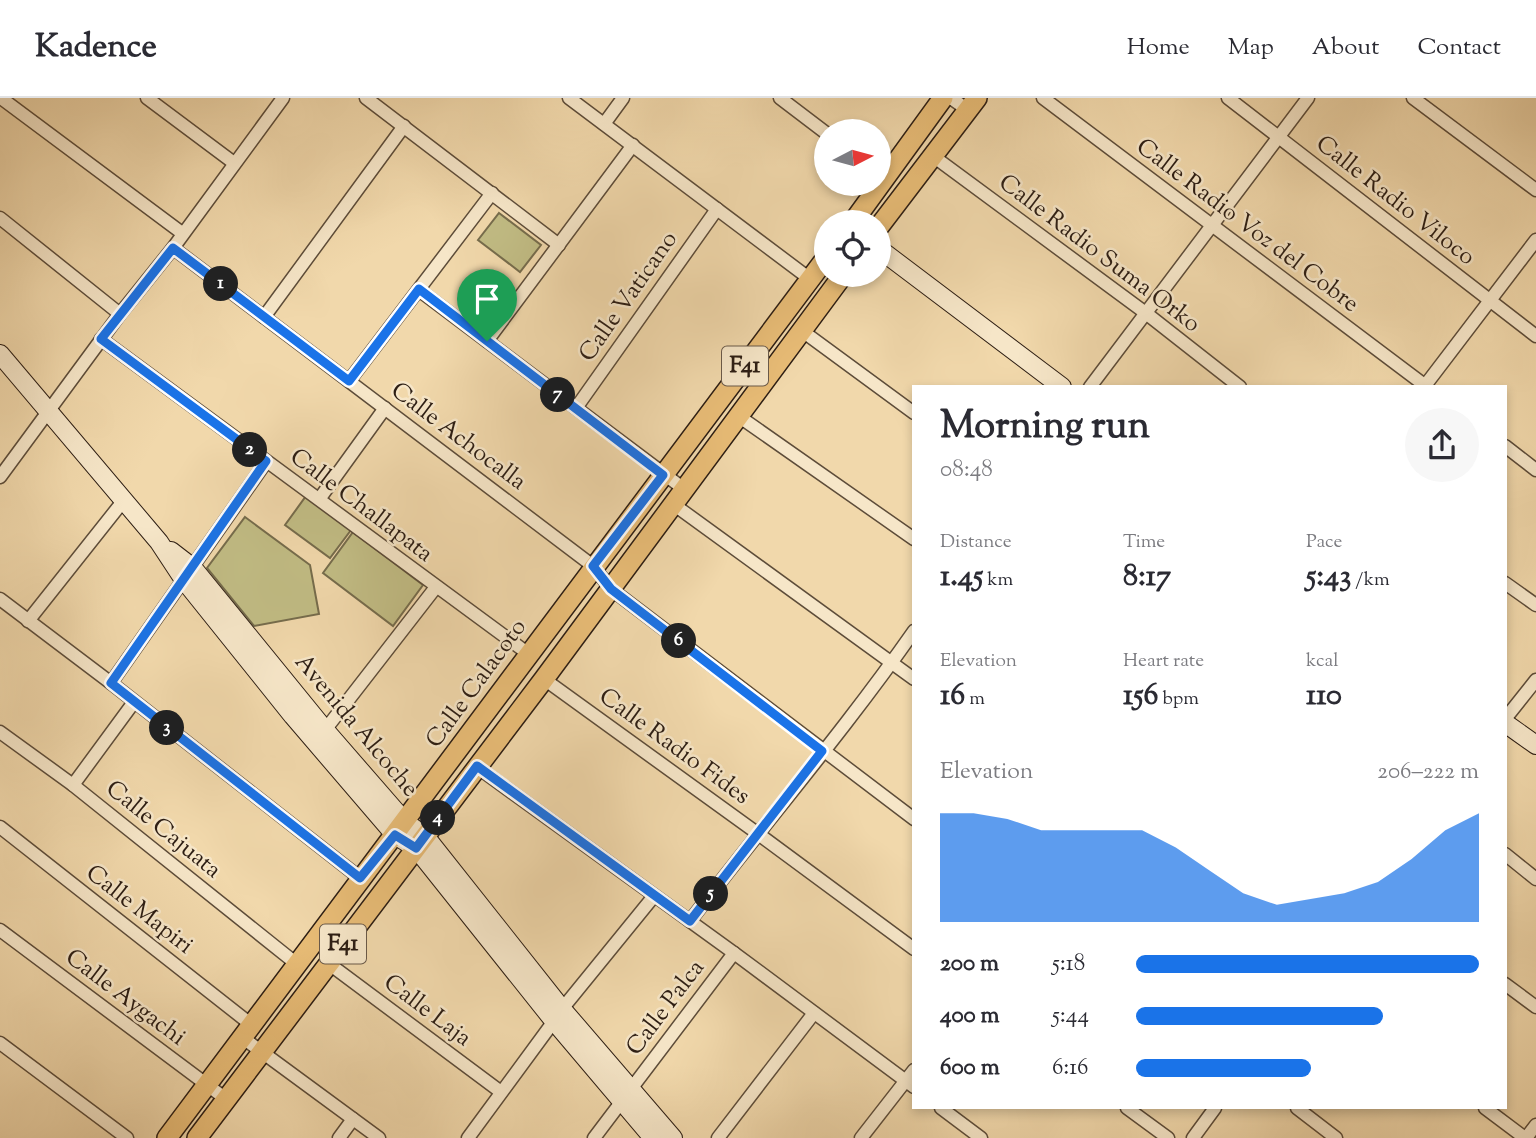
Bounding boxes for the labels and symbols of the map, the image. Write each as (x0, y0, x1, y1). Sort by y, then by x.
north arrow (814, 119, 891, 196)
street label: Calle Radio Viloco (1308, 128, 1482, 274)
street label: Calle Radio Voz del Cobre (1128, 131, 1366, 321)
street label: Calle Radio Suma Orko (991, 167, 1207, 341)
street label: Calle Vaticano (571, 225, 687, 369)
pin: 1 (204, 266, 238, 302)
pin (457, 269, 517, 341)
road number: F41 (722, 346, 768, 386)
street label: Calle Achocalla (383, 375, 533, 499)
pin: 7 (540, 378, 576, 412)
pin: 2 (232, 432, 268, 468)
street label: Calle Challapata (282, 441, 440, 571)
street label: Calle Calacoto (419, 612, 535, 756)
pin: 6 (662, 624, 696, 658)
street label: Avenida Alcoche (286, 647, 426, 805)
street label: Calle Radio Fides (591, 680, 757, 814)
pin: 3 (150, 710, 184, 746)
street label: Calle Cajuata (98, 773, 228, 887)
pin: 4 (420, 800, 456, 836)
street label: Calle Mapiri (78, 857, 200, 963)
pin: 5 (694, 876, 728, 912)
road number: F41 (320, 924, 366, 964)
street label: Calle Aygachi (58, 941, 193, 1055)
street label: Calle Palca (619, 953, 713, 1063)
street label: Calle Laja (376, 967, 478, 1055)

